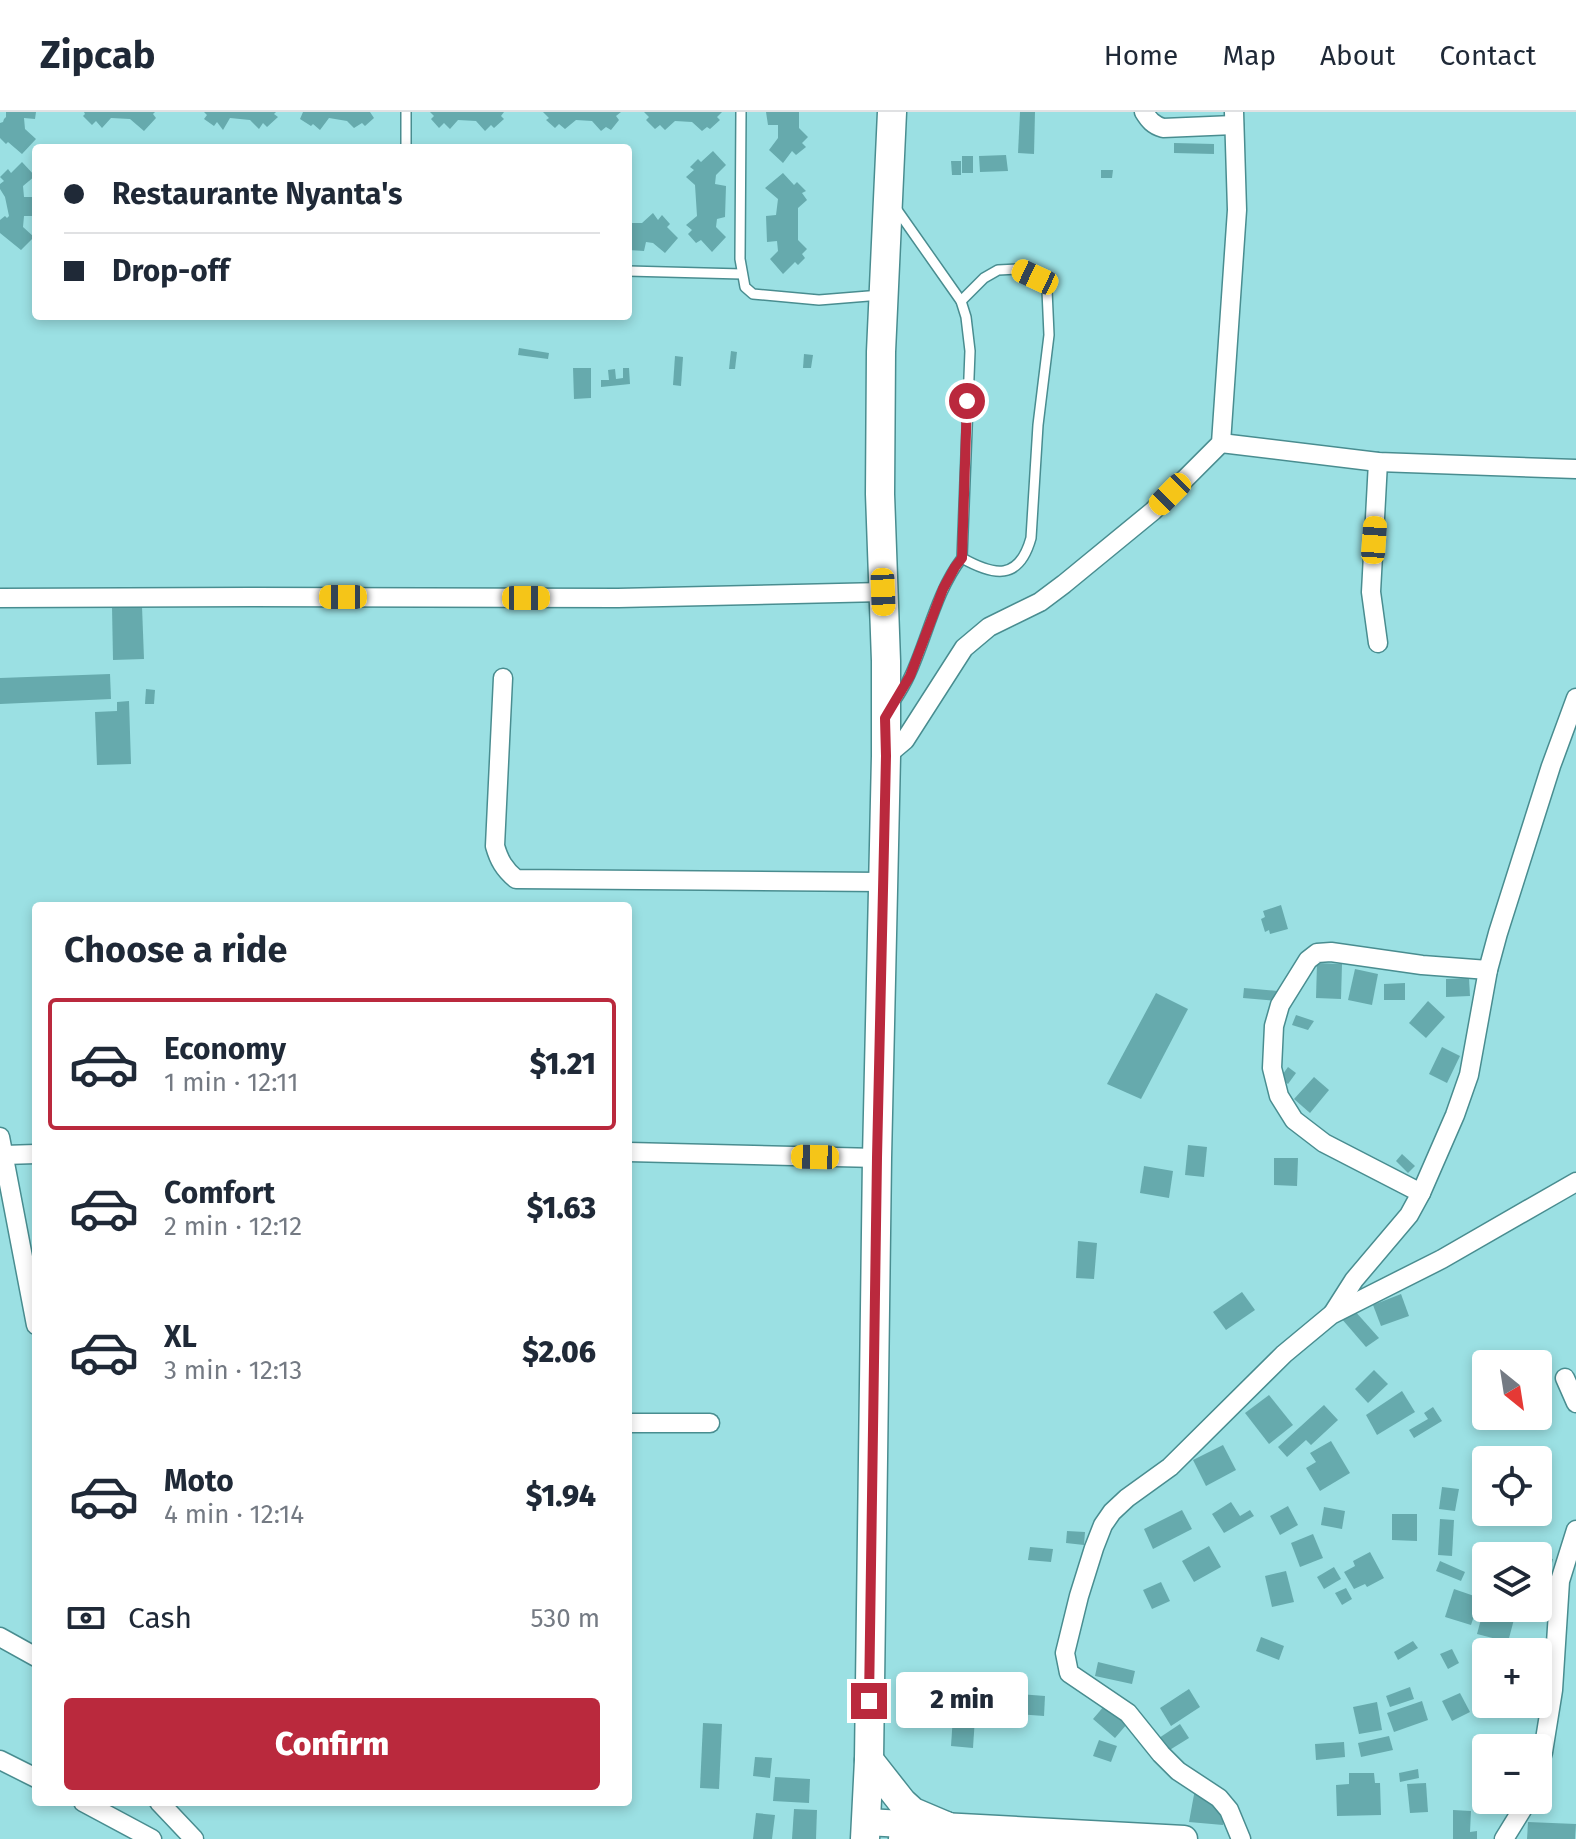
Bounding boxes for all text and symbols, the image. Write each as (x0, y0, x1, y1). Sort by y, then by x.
text: Zipcab (40, 32, 155, 78)
text: Home (1104, 39, 1178, 72)
text: Map (1222, 39, 1276, 72)
text: About (1320, 39, 1395, 72)
text: Contact (1439, 39, 1536, 72)
text: Restaurante Nyanta's (112, 176, 403, 212)
text: Drop-off (112, 253, 229, 289)
car (1008, 256, 1062, 298)
route start (949, 383, 985, 419)
car (1145, 469, 1195, 519)
car (1360, 515, 1388, 565)
car (870, 568, 896, 616)
car (319, 585, 367, 609)
car (502, 586, 550, 610)
text: Choose a ride (64, 928, 287, 972)
icon: car (68, 1028, 140, 1100)
text: Economy (164, 1031, 286, 1067)
text: $1.21 (530, 1046, 596, 1082)
text: 1 min · 12:11 (164, 1067, 299, 1098)
car (791, 1145, 839, 1169)
icon: car (68, 1172, 140, 1244)
text: Comfort (164, 1175, 275, 1211)
text: $1.63 (527, 1190, 596, 1226)
text: 2 min · 12:12 (164, 1211, 302, 1242)
icon: car (68, 1316, 140, 1388)
text: XL (164, 1319, 197, 1355)
text: $2.06 (522, 1334, 596, 1370)
north arrow (1472, 1350, 1552, 1430)
map controls (1472, 1350, 1552, 1814)
text: 3 min · 12:13 (164, 1355, 302, 1386)
button: locate (1472, 1446, 1552, 1526)
icon: car (68, 1460, 140, 1532)
text: Moto (164, 1463, 234, 1499)
text: $1.94 (526, 1478, 596, 1514)
text: 4 min · 12:14 (164, 1499, 304, 1530)
button: layers (1472, 1542, 1552, 1622)
icon: cash (64, 1596, 108, 1640)
text: Cash (128, 1600, 192, 1636)
text: 530 m (531, 1603, 600, 1634)
button: + (1472, 1638, 1552, 1718)
callout: 2 min (897, 1673, 1029, 1729)
route end (851, 1683, 887, 1719)
text: 2 min (930, 1684, 994, 1715)
button: Confirm (64, 1698, 600, 1790)
button: − (1472, 1734, 1552, 1814)

